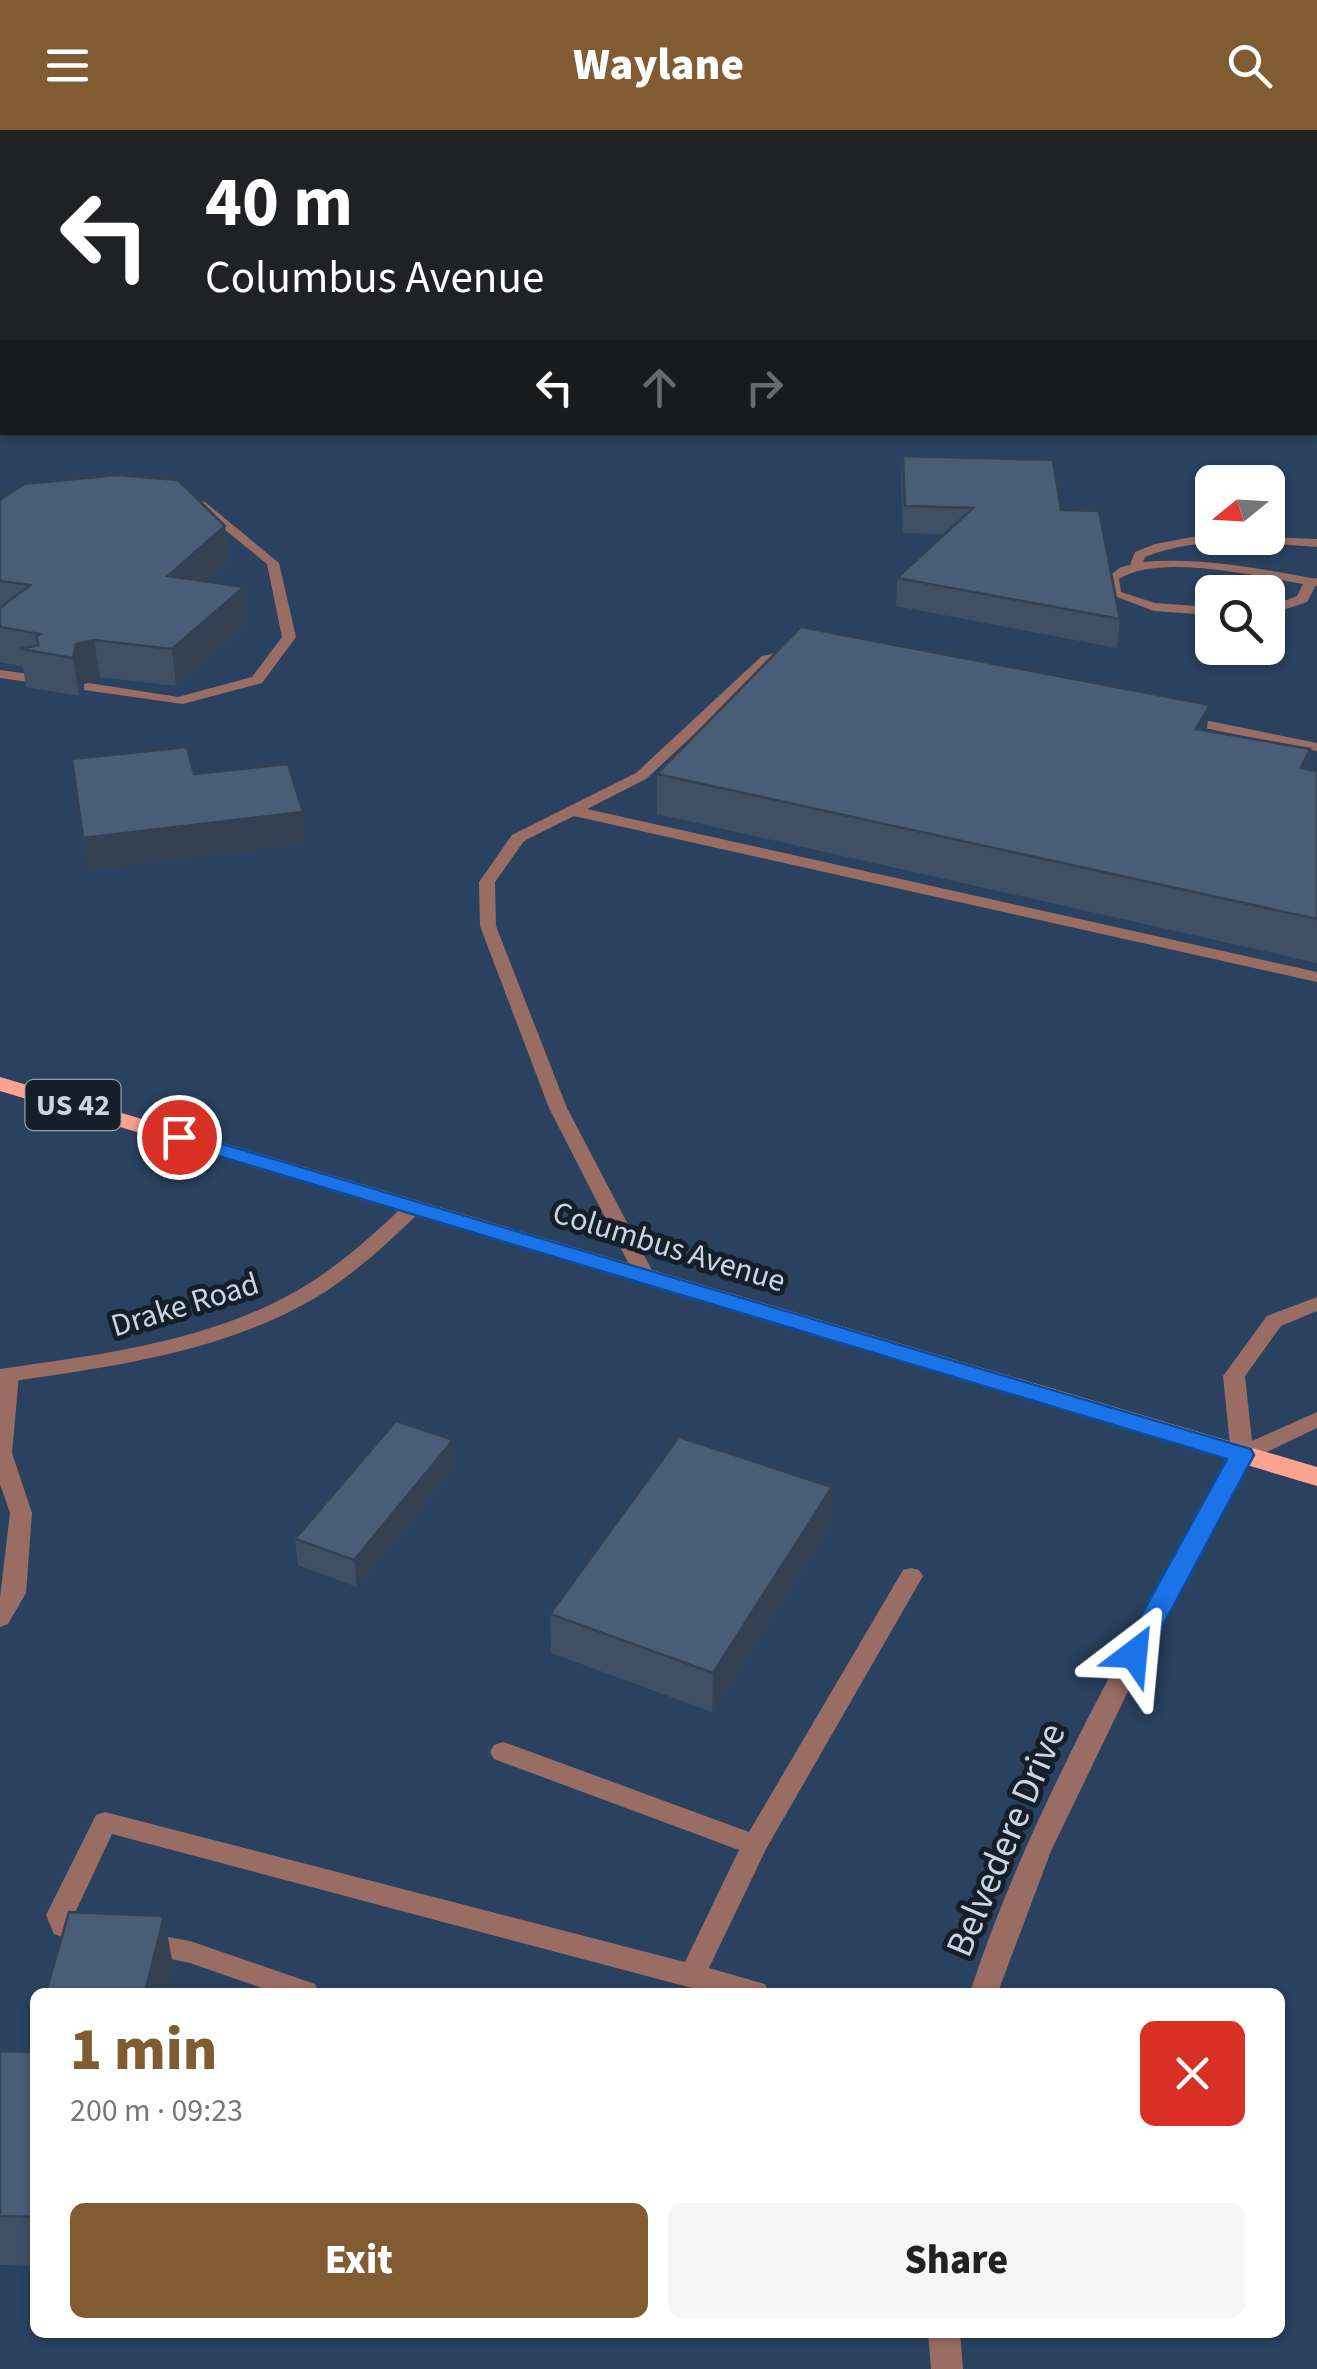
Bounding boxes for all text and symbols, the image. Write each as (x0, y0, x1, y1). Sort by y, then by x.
text: Waylane (573, 33, 744, 97)
icon: menu (40, 38, 95, 93)
icon: search (1222, 38, 1277, 93)
text: 40 m (205, 153, 353, 253)
icon: left (40, 170, 170, 300)
text: Columbus Avenue (205, 246, 544, 310)
icon: left (527, 360, 582, 415)
icon: ahead (632, 360, 687, 415)
icon: right (737, 360, 792, 415)
north arrow (1195, 465, 1285, 555)
map controls (1195, 465, 1285, 665)
button: search (1195, 575, 1285, 665)
road number: US 42 (26, 1080, 120, 1130)
pin (137, 1095, 222, 1180)
icon: arrive (152, 1110, 207, 1165)
street label: Columbus Avenue (547, 1190, 791, 1304)
street label: Drake Road (105, 1261, 265, 1349)
position arrow (1082, 1602, 1186, 1706)
street label: Belvedere Drive (933, 1715, 1079, 1965)
text: 1 min (70, 2008, 217, 2093)
button: close (1140, 2021, 1245, 2126)
text: 200 m · 09:23 (70, 2088, 243, 2134)
button: Exit (70, 2203, 648, 2318)
button: Share (668, 2203, 1245, 2318)

